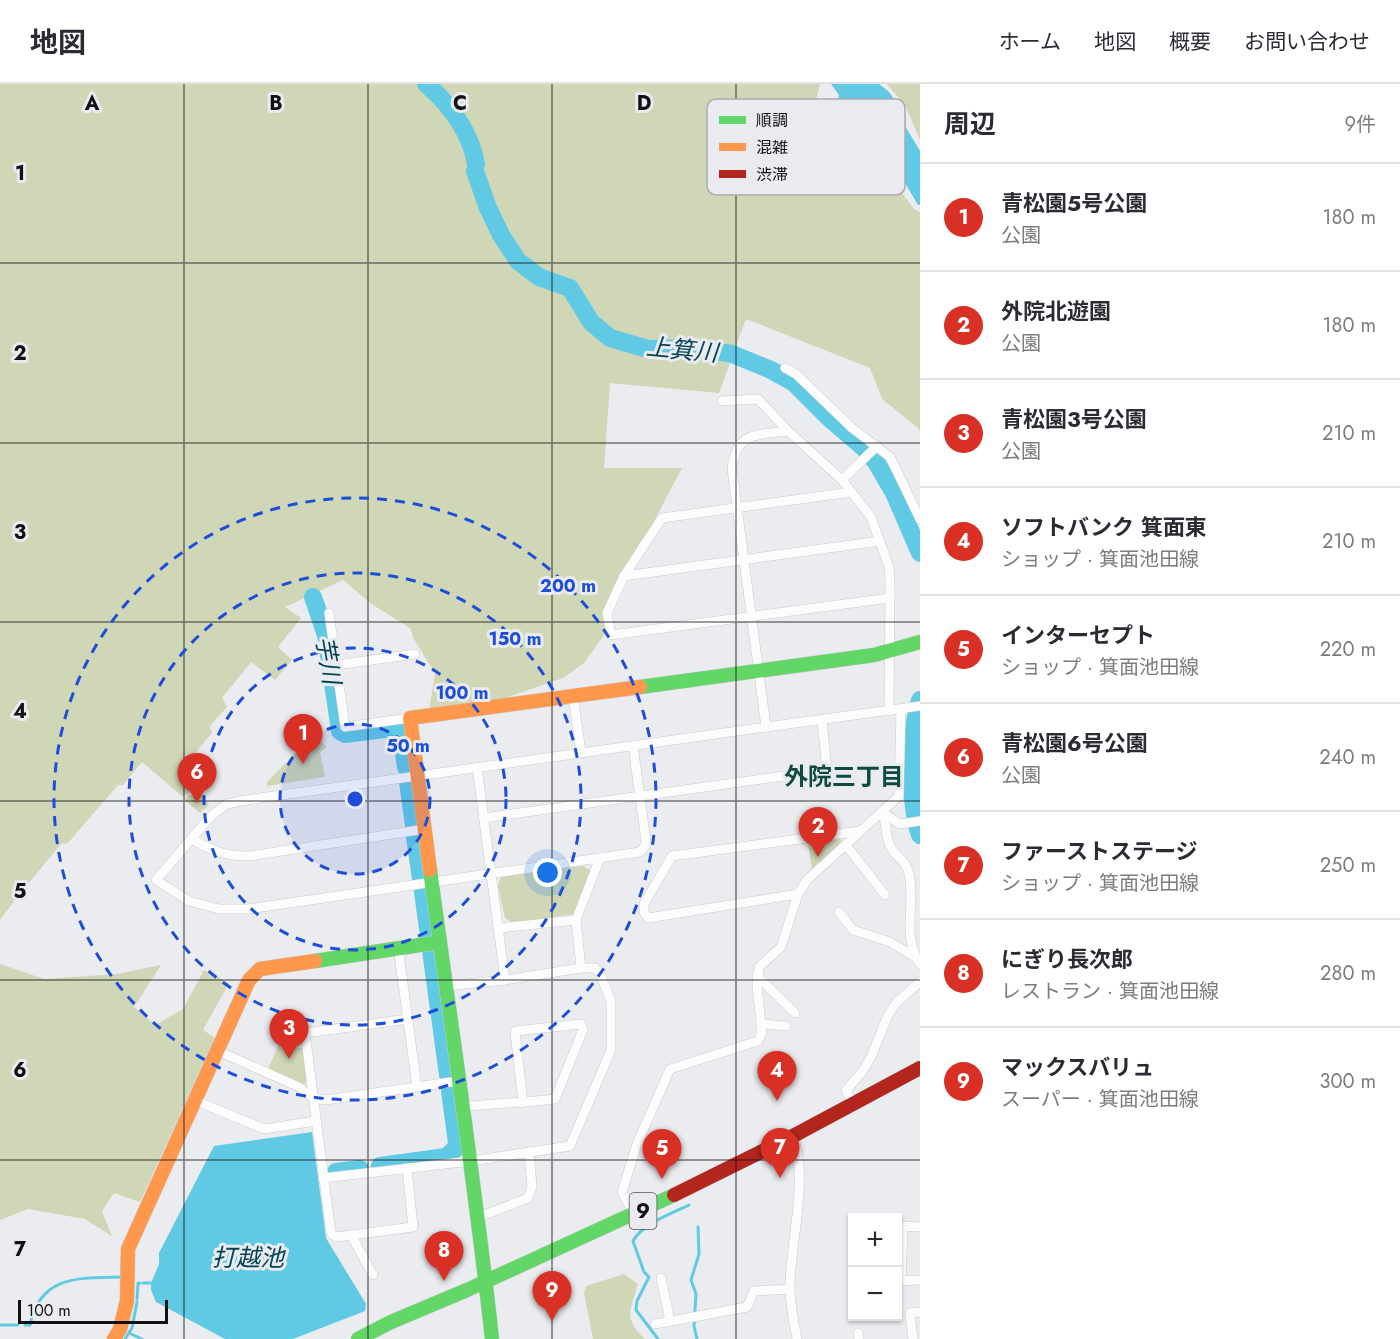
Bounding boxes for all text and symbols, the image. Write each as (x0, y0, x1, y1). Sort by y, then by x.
text: 地図 (30, 22, 86, 63)
text: ホーム (999, 27, 1061, 57)
text: 地図 (1094, 27, 1136, 57)
text: 概要 (1169, 27, 1211, 57)
text: お問い合わせ (1244, 27, 1370, 57)
text: A (84, 89, 100, 118)
text: B (269, 89, 283, 118)
text: C (453, 89, 467, 118)
text: D (637, 89, 651, 118)
legend (707, 99, 905, 195)
text: 周辺 (944, 105, 996, 143)
text: 順調 (756, 109, 788, 132)
text: 9件 (1344, 110, 1376, 139)
text: 混雑 (756, 136, 788, 159)
text: 1 (15, 159, 25, 188)
text: 渋滞 (756, 163, 788, 186)
text: 青松園5号公園 (1001, 187, 1147, 219)
text: 1 (958, 203, 969, 232)
text: 180 m (1322, 203, 1376, 232)
text: 公園 (1001, 221, 1041, 250)
text: 外院北遊園 (1001, 295, 1111, 327)
text: 2 (957, 311, 970, 340)
text: 180 m (1322, 311, 1376, 340)
water label: 上箕川 (645, 329, 722, 370)
text: 公園 (1001, 329, 1041, 358)
text: 2 (13, 339, 27, 368)
text: 青松園3号公園 (1001, 403, 1147, 435)
text: 3 (957, 419, 970, 448)
text: 210 m (1322, 419, 1376, 448)
text: 公園 (1001, 437, 1041, 466)
text: ソフトバンク 箕面東 (1001, 511, 1207, 543)
text: 3 (14, 518, 26, 547)
text: 4 (957, 527, 970, 556)
text: 210 m (1322, 527, 1376, 556)
text: ショップ · 箕面池田線 (1001, 545, 1199, 574)
text: 200 m (540, 573, 596, 599)
text: インターセプト (1001, 619, 1155, 651)
text: 150 m (489, 626, 541, 652)
water label: 芋川 (307, 633, 350, 690)
text: 5 (957, 635, 970, 664)
text: 220 m (1320, 635, 1376, 664)
text: ショップ · 箕面池田線 (1001, 653, 1199, 682)
text: 100 m (435, 680, 489, 706)
text: 4 (13, 697, 27, 726)
pin: 1 (284, 714, 322, 764)
text: 青松園6号公園 (1001, 727, 1148, 759)
text: 50 m (386, 733, 430, 759)
text: 6 (957, 743, 970, 772)
text: 240 m (1319, 743, 1376, 772)
pin: 6 (178, 754, 216, 803)
district label: 外院三丁目 (784, 759, 904, 794)
text: 公園 (1001, 761, 1041, 790)
centre of rings (345, 789, 365, 809)
pin: 2 (798, 808, 838, 857)
text: ファーストステージ (1001, 835, 1197, 867)
text: 7 (957, 851, 970, 880)
text: 250 m (1320, 851, 1376, 880)
your location (533, 858, 562, 887)
text: ショップ · 箕面池田線 (1001, 869, 1199, 898)
text: 5 (14, 877, 27, 906)
text: にぎり長次郎 (1001, 943, 1133, 975)
text: 8 (957, 959, 970, 988)
text: 280 m (1320, 959, 1376, 988)
text: レストラン · 箕面池田線 (1001, 977, 1219, 1006)
pin: 3 (270, 1010, 308, 1059)
text: マックスバリュ (1001, 1051, 1154, 1083)
pin: 4 (758, 1052, 796, 1101)
text: 6 (13, 1056, 27, 1085)
text: 9 (957, 1067, 970, 1096)
text: 300 m (1319, 1067, 1376, 1096)
text: スーパー · 箕面池田線 (1001, 1085, 1199, 1114)
pin: 7 (760, 1128, 800, 1178)
pin: 5 (642, 1130, 682, 1179)
road number: 9 (630, 1193, 656, 1229)
map controls (848, 1213, 902, 1321)
button: + (848, 1213, 902, 1267)
pin: 8 (424, 1232, 464, 1281)
text: 7 (14, 1235, 27, 1264)
water label: 打越池 (212, 1240, 286, 1275)
button: − (848, 1267, 902, 1321)
pin: 9 (532, 1272, 572, 1321)
scale bar (18, 1297, 168, 1324)
text: 100 m (27, 1299, 71, 1322)

